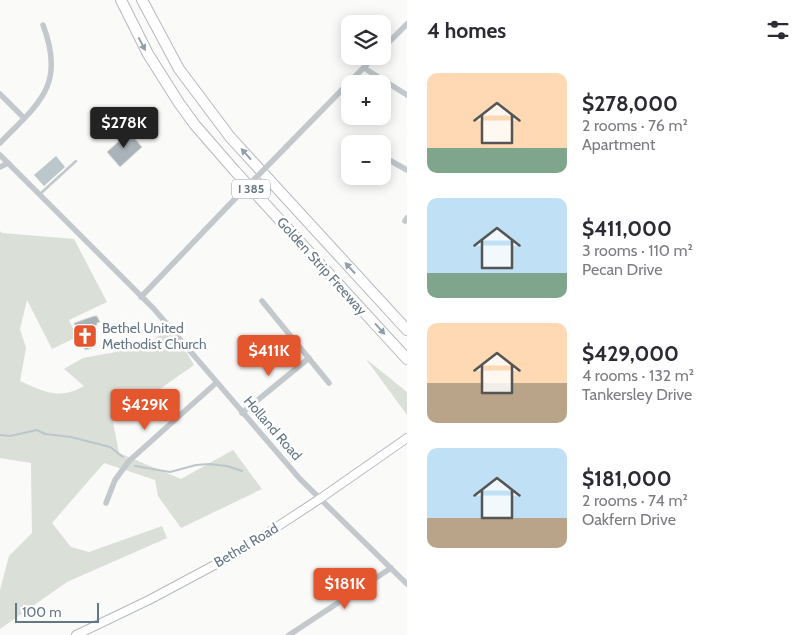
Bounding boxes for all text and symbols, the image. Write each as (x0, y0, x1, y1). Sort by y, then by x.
map controls (341, 15, 391, 185)
button: layers (341, 15, 391, 65)
icon: filters (764, 16, 792, 44)
text: 4 homes (427, 18, 506, 43)
one-way arrow (138, 36, 146, 51)
button: + (341, 75, 391, 125)
text: $278,000 (582, 91, 678, 116)
icon: home (467, 93, 527, 153)
pin: $278K (89, 106, 159, 149)
text: $278K (101, 113, 147, 132)
text: 2 rooms · 76 m² (582, 116, 688, 135)
button: − (341, 135, 391, 185)
text: Apartment (582, 135, 655, 154)
one-way arrow (240, 149, 252, 161)
road number: I 385 (232, 180, 270, 198)
street label: Golden Strip Freeway (273, 213, 371, 319)
text: $411,000 (582, 216, 672, 241)
icon: home (467, 218, 527, 278)
text: 3 rooms · 110 m² (582, 241, 693, 260)
text: Pecan Drive (582, 260, 663, 279)
one-way arrow (344, 262, 356, 274)
place label: Bethel United Methodist Church (102, 319, 207, 353)
church icon: Bethel United Methodist Church (72, 323, 98, 349)
one-way arrow (374, 323, 386, 335)
pin: $411K (234, 334, 304, 377)
text: $411K (249, 341, 289, 360)
text: $429,000 (582, 341, 679, 366)
icon: home (467, 343, 527, 403)
text: 4 rooms · 132 m² (582, 366, 694, 385)
text: Tankersley Drive (582, 385, 692, 404)
pin: $429K (110, 388, 180, 431)
street label: Holland Road (240, 392, 306, 464)
text: $429K (122, 395, 168, 414)
text: $181,000 (582, 466, 672, 491)
icon: home (467, 468, 527, 528)
text: 2 rooms · 74 m² (582, 491, 688, 510)
text: Oakfern Drive (582, 510, 676, 529)
street label: Bethel Road (211, 519, 281, 571)
pin: $181K (310, 568, 380, 610)
text: $181K (325, 574, 365, 593)
scale bar (15, 600, 99, 623)
text: 100 m (22, 603, 62, 621)

